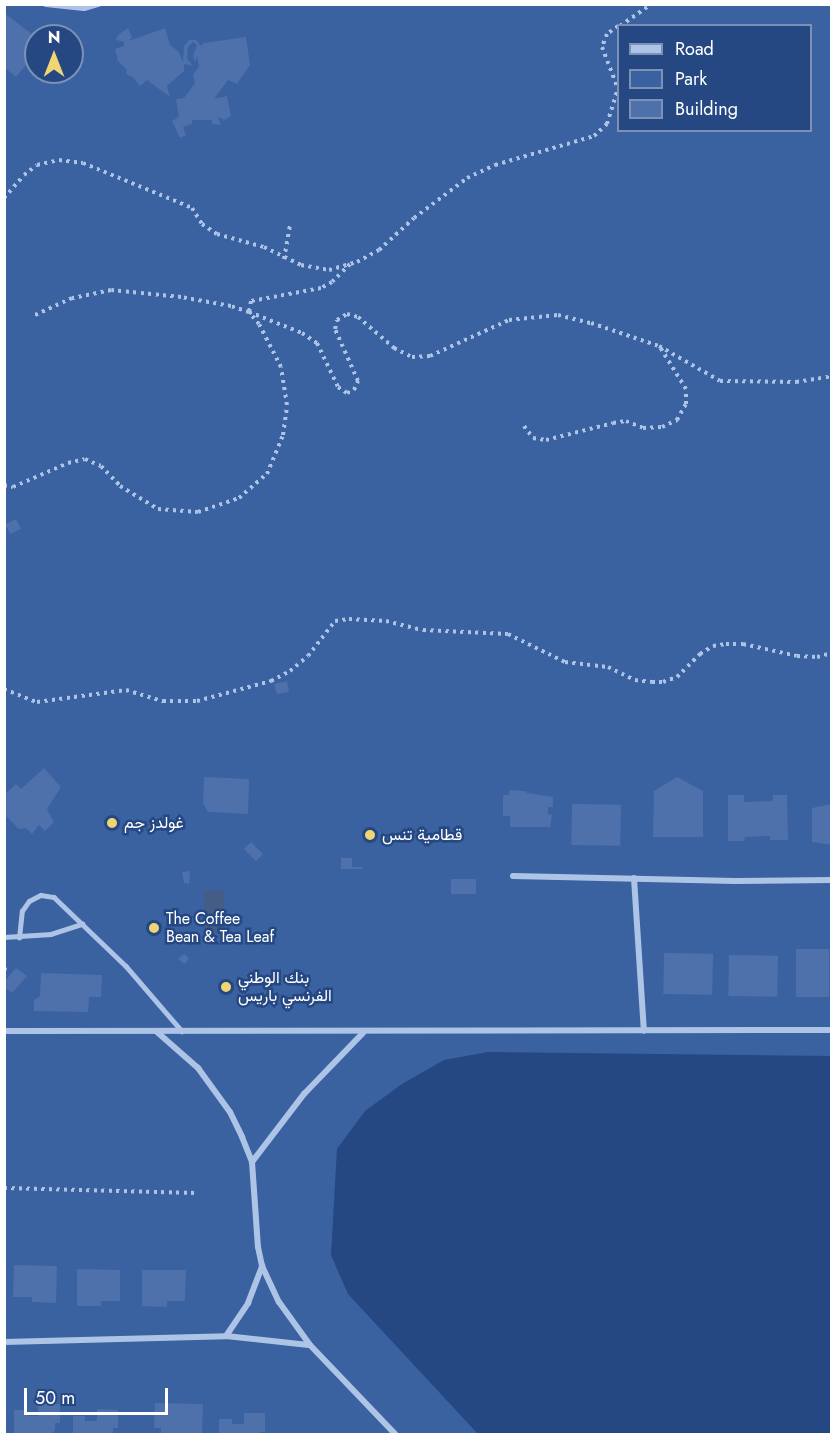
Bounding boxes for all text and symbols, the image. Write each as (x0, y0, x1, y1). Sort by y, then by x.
north arrow (24, 24, 84, 84)
legend (617, 24, 812, 132)
text: N (48, 26, 60, 49)
text: Road (675, 36, 714, 62)
text: Park (675, 66, 707, 92)
text: Building (675, 96, 738, 122)
place label: غولدز جم (124, 813, 184, 833)
marker: غولدز جم (105, 816, 119, 830)
place label: قطامية تنس (382, 825, 462, 845)
marker: قطامية تنس (363, 828, 377, 842)
place label: The Coffee Bean & Tea Leaf (166, 909, 274, 947)
marker: The Coffee Bean & Tea Leaf (147, 921, 161, 935)
place label: بنك الوطني الفرنسي باريس (238, 968, 332, 1006)
marker: بنك الوطني الفرنسي باريس (219, 980, 233, 994)
scale bar (27, 1376, 171, 1414)
text: 50 m (35, 1385, 75, 1411)

